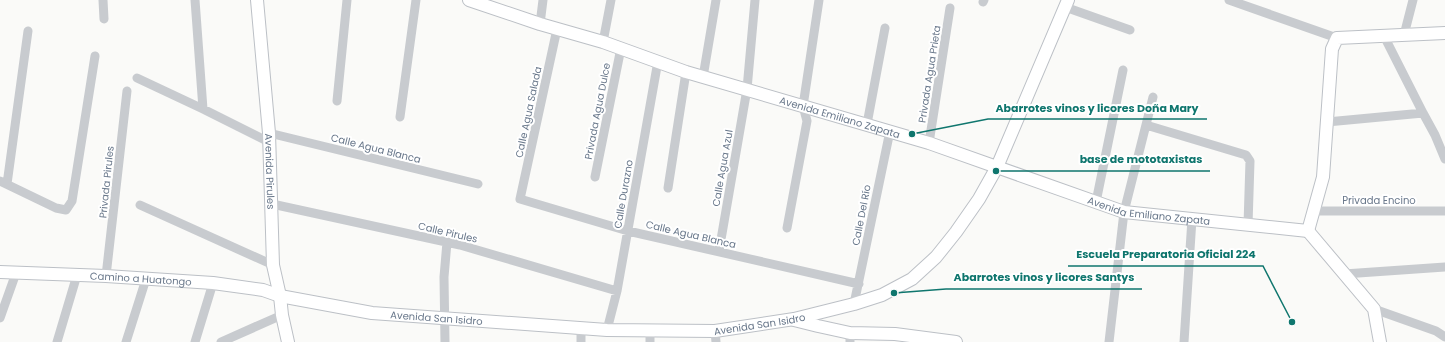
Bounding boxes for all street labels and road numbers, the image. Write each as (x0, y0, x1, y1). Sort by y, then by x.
street label: Privada Agua Prieta (914, 24, 945, 124)
street label: Privada Agua Dulce (581, 62, 614, 161)
street label: Calle Agua Salada (511, 65, 545, 159)
street label: Avenida Emiliano Zapata (778, 93, 902, 142)
street label: Calle Agua Azul (708, 129, 737, 208)
street label: Calle Agua Blanca (329, 130, 422, 167)
street label: Avenida Pirules (261, 133, 278, 210)
street label: Privada Pirules (95, 145, 118, 219)
street label: Calle Durazno (610, 159, 637, 230)
street label: Calle Del Río (848, 183, 875, 247)
street label: Avenida Emiliano Zapata (1085, 193, 1211, 229)
street label: Privada Encino (1342, 193, 1416, 208)
street label: Calle Agua Blanca (644, 217, 737, 252)
street label: Calle Pirules (417, 218, 479, 247)
street label: Camino a Huatongo (90, 268, 192, 290)
street label: Avenida San Isidro (390, 307, 483, 329)
street label: Avenida San Isidro (713, 309, 807, 339)

